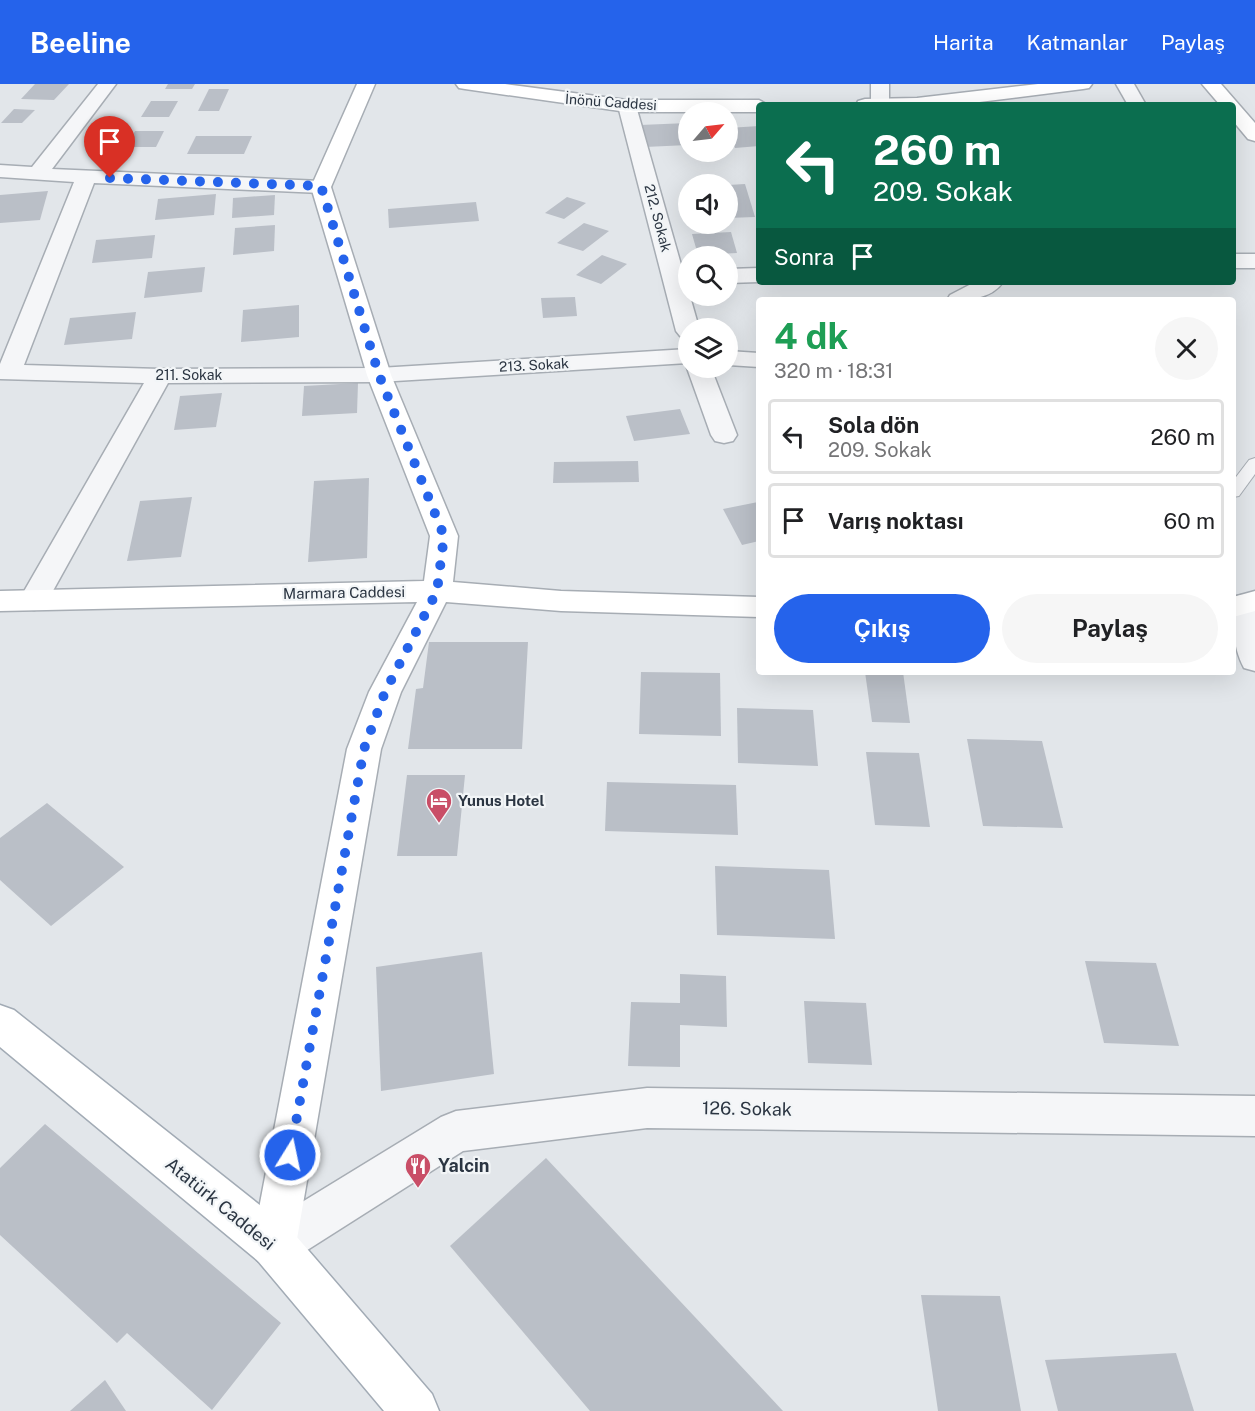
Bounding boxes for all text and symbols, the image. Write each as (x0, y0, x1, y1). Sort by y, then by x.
text: Beeline (30, 26, 131, 59)
text: Harita (933, 30, 994, 55)
text: Katmanlar (1027, 30, 1128, 55)
text: Paylaş (1161, 30, 1225, 55)
street label: İnönü Caddesi (565, 89, 658, 113)
north arrow (678, 102, 738, 162)
map controls (678, 102, 738, 378)
pin (84, 116, 135, 178)
icon: arrive (93, 125, 126, 158)
text: 260 m (873, 125, 1001, 174)
icon: left (774, 126, 852, 204)
button: sound (678, 174, 738, 234)
text: 209. Sokak (873, 175, 1013, 207)
street label: 212. Sokak (641, 182, 675, 254)
icon: arrive (846, 240, 879, 273)
text: Sonra (774, 244, 834, 270)
button: search (678, 246, 738, 306)
text: 4 dk (774, 315, 848, 357)
button: close (1155, 317, 1218, 380)
button: layers (678, 318, 738, 378)
street label: 213. Sokak (499, 355, 569, 375)
text: 320 m · 18:31 (774, 359, 893, 383)
street label: 211. Sokak (156, 367, 223, 383)
text: Sola dön (828, 412, 919, 438)
icon: left (777, 420, 810, 453)
text: 260 m (1150, 424, 1215, 450)
text: 209. Sokak (828, 438, 932, 462)
icon: arrive (777, 504, 810, 537)
text: Varış noktası (828, 508, 963, 534)
text: 60 m (1164, 508, 1215, 534)
street label: Marmara Caddesi (283, 583, 405, 602)
button: Çıkış (774, 594, 990, 663)
button: Paylaş (1002, 594, 1218, 663)
hotel icon: Yunus Hotel (424, 786, 454, 824)
place label: Yunus Hotel (458, 792, 544, 809)
street label: 126. Sokak (702, 1097, 792, 1120)
position arrow (258, 1123, 322, 1187)
restaurant icon: Yalcin (403, 1151, 433, 1189)
street label: Atatürk Caddesi (161, 1153, 279, 1254)
place label: Yalcin (438, 1155, 489, 1176)

